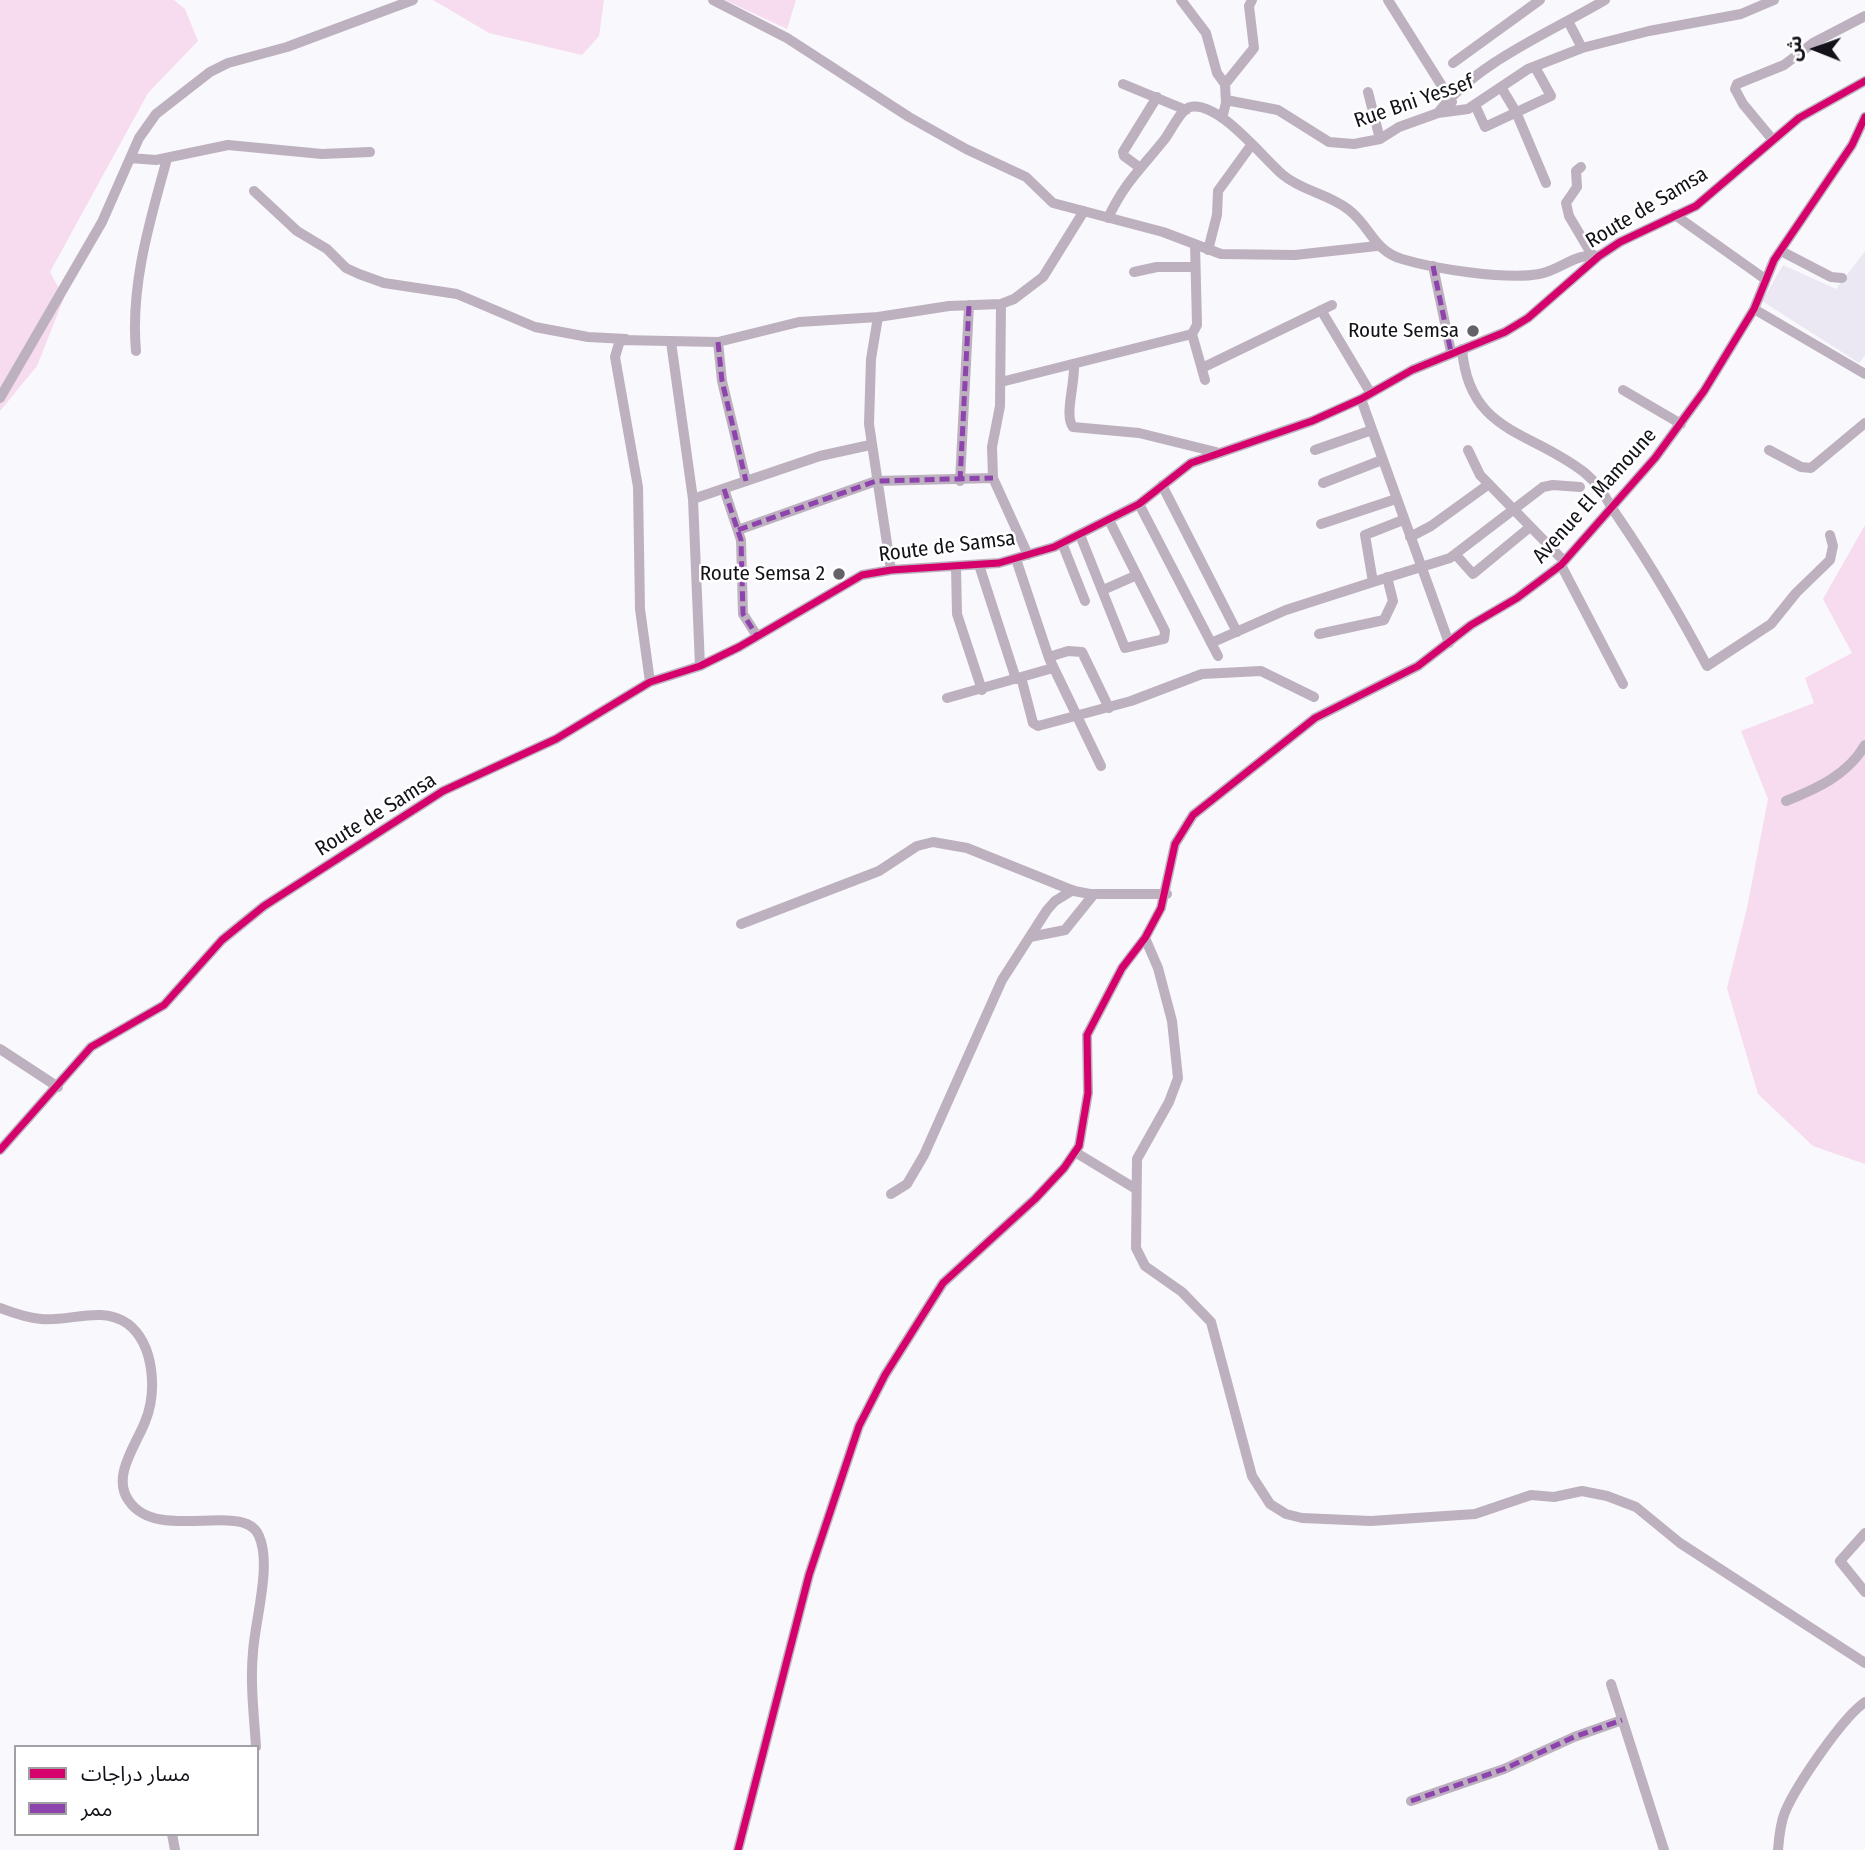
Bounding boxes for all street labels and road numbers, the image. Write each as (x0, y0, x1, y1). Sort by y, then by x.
street label: Rue Bni Yessef (1351, 70, 1477, 134)
street label: Route de Samsa (1582, 162, 1712, 254)
street label: Avenue El Mamoune (1528, 423, 1662, 569)
street label: Route de Samsa (877, 526, 1017, 568)
street label: Route de Samsa (311, 768, 441, 862)

